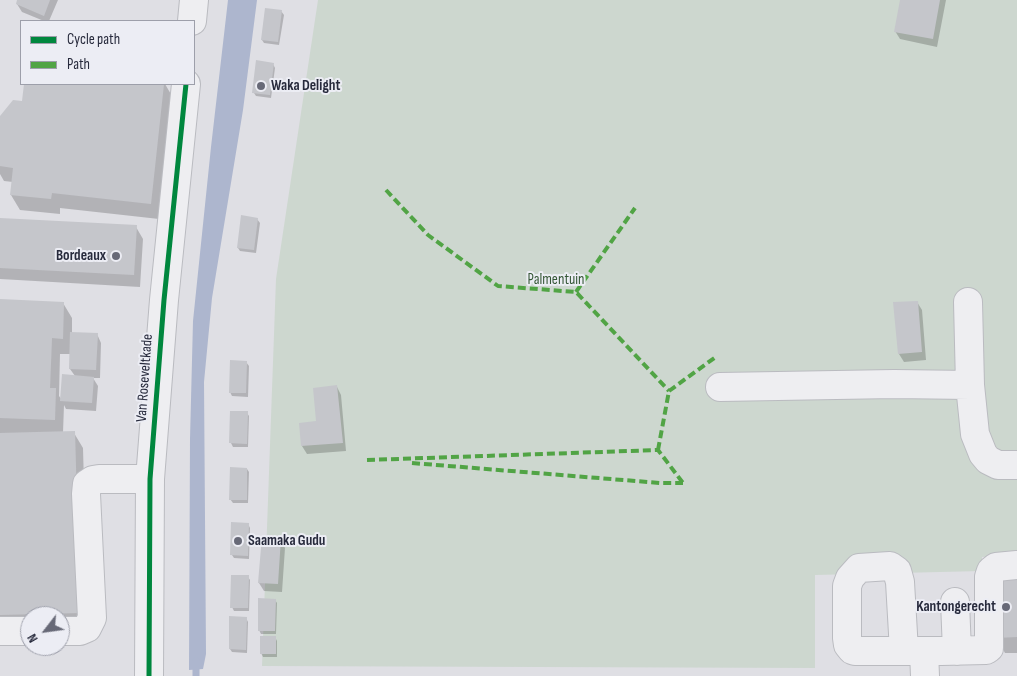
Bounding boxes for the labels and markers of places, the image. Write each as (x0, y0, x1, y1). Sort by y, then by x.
place label: Waka Delight (271, 77, 340, 95)
marker: Waka Delight (255, 80, 267, 92)
place label: Bordeaux (56, 247, 106, 265)
marker: Bordeaux (110, 250, 122, 262)
place label: Saamaka Gudu (248, 532, 325, 550)
marker: Saamaka Gudu (232, 535, 244, 547)
place label: Kantongerecht (916, 598, 996, 616)
marker: Kantongerecht (1000, 601, 1012, 613)

